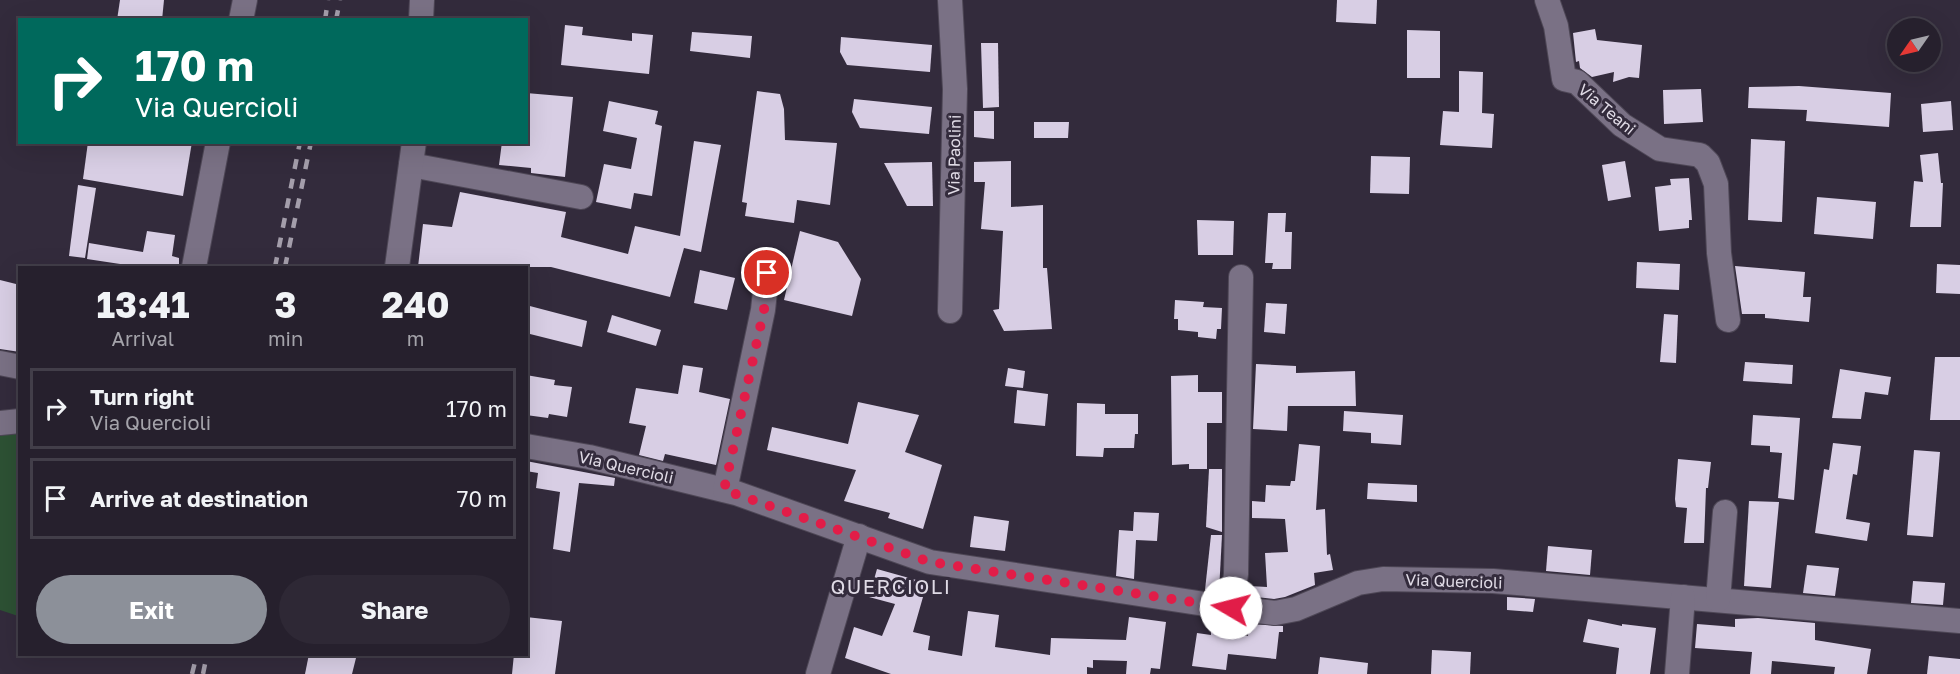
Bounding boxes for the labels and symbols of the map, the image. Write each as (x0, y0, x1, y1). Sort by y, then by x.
north arrow (1887, 18, 1941, 72)
street label: Via Teani (1574, 79, 1640, 139)
street label: Via Paolini (943, 115, 965, 195)
pin (741, 247, 792, 298)
street label: Via Quercioli (577, 446, 675, 488)
street label: Via Quercioli (1405, 569, 1503, 593)
district label: QUERCIOLI (830, 574, 952, 598)
position arrow (1199, 576, 1263, 640)

